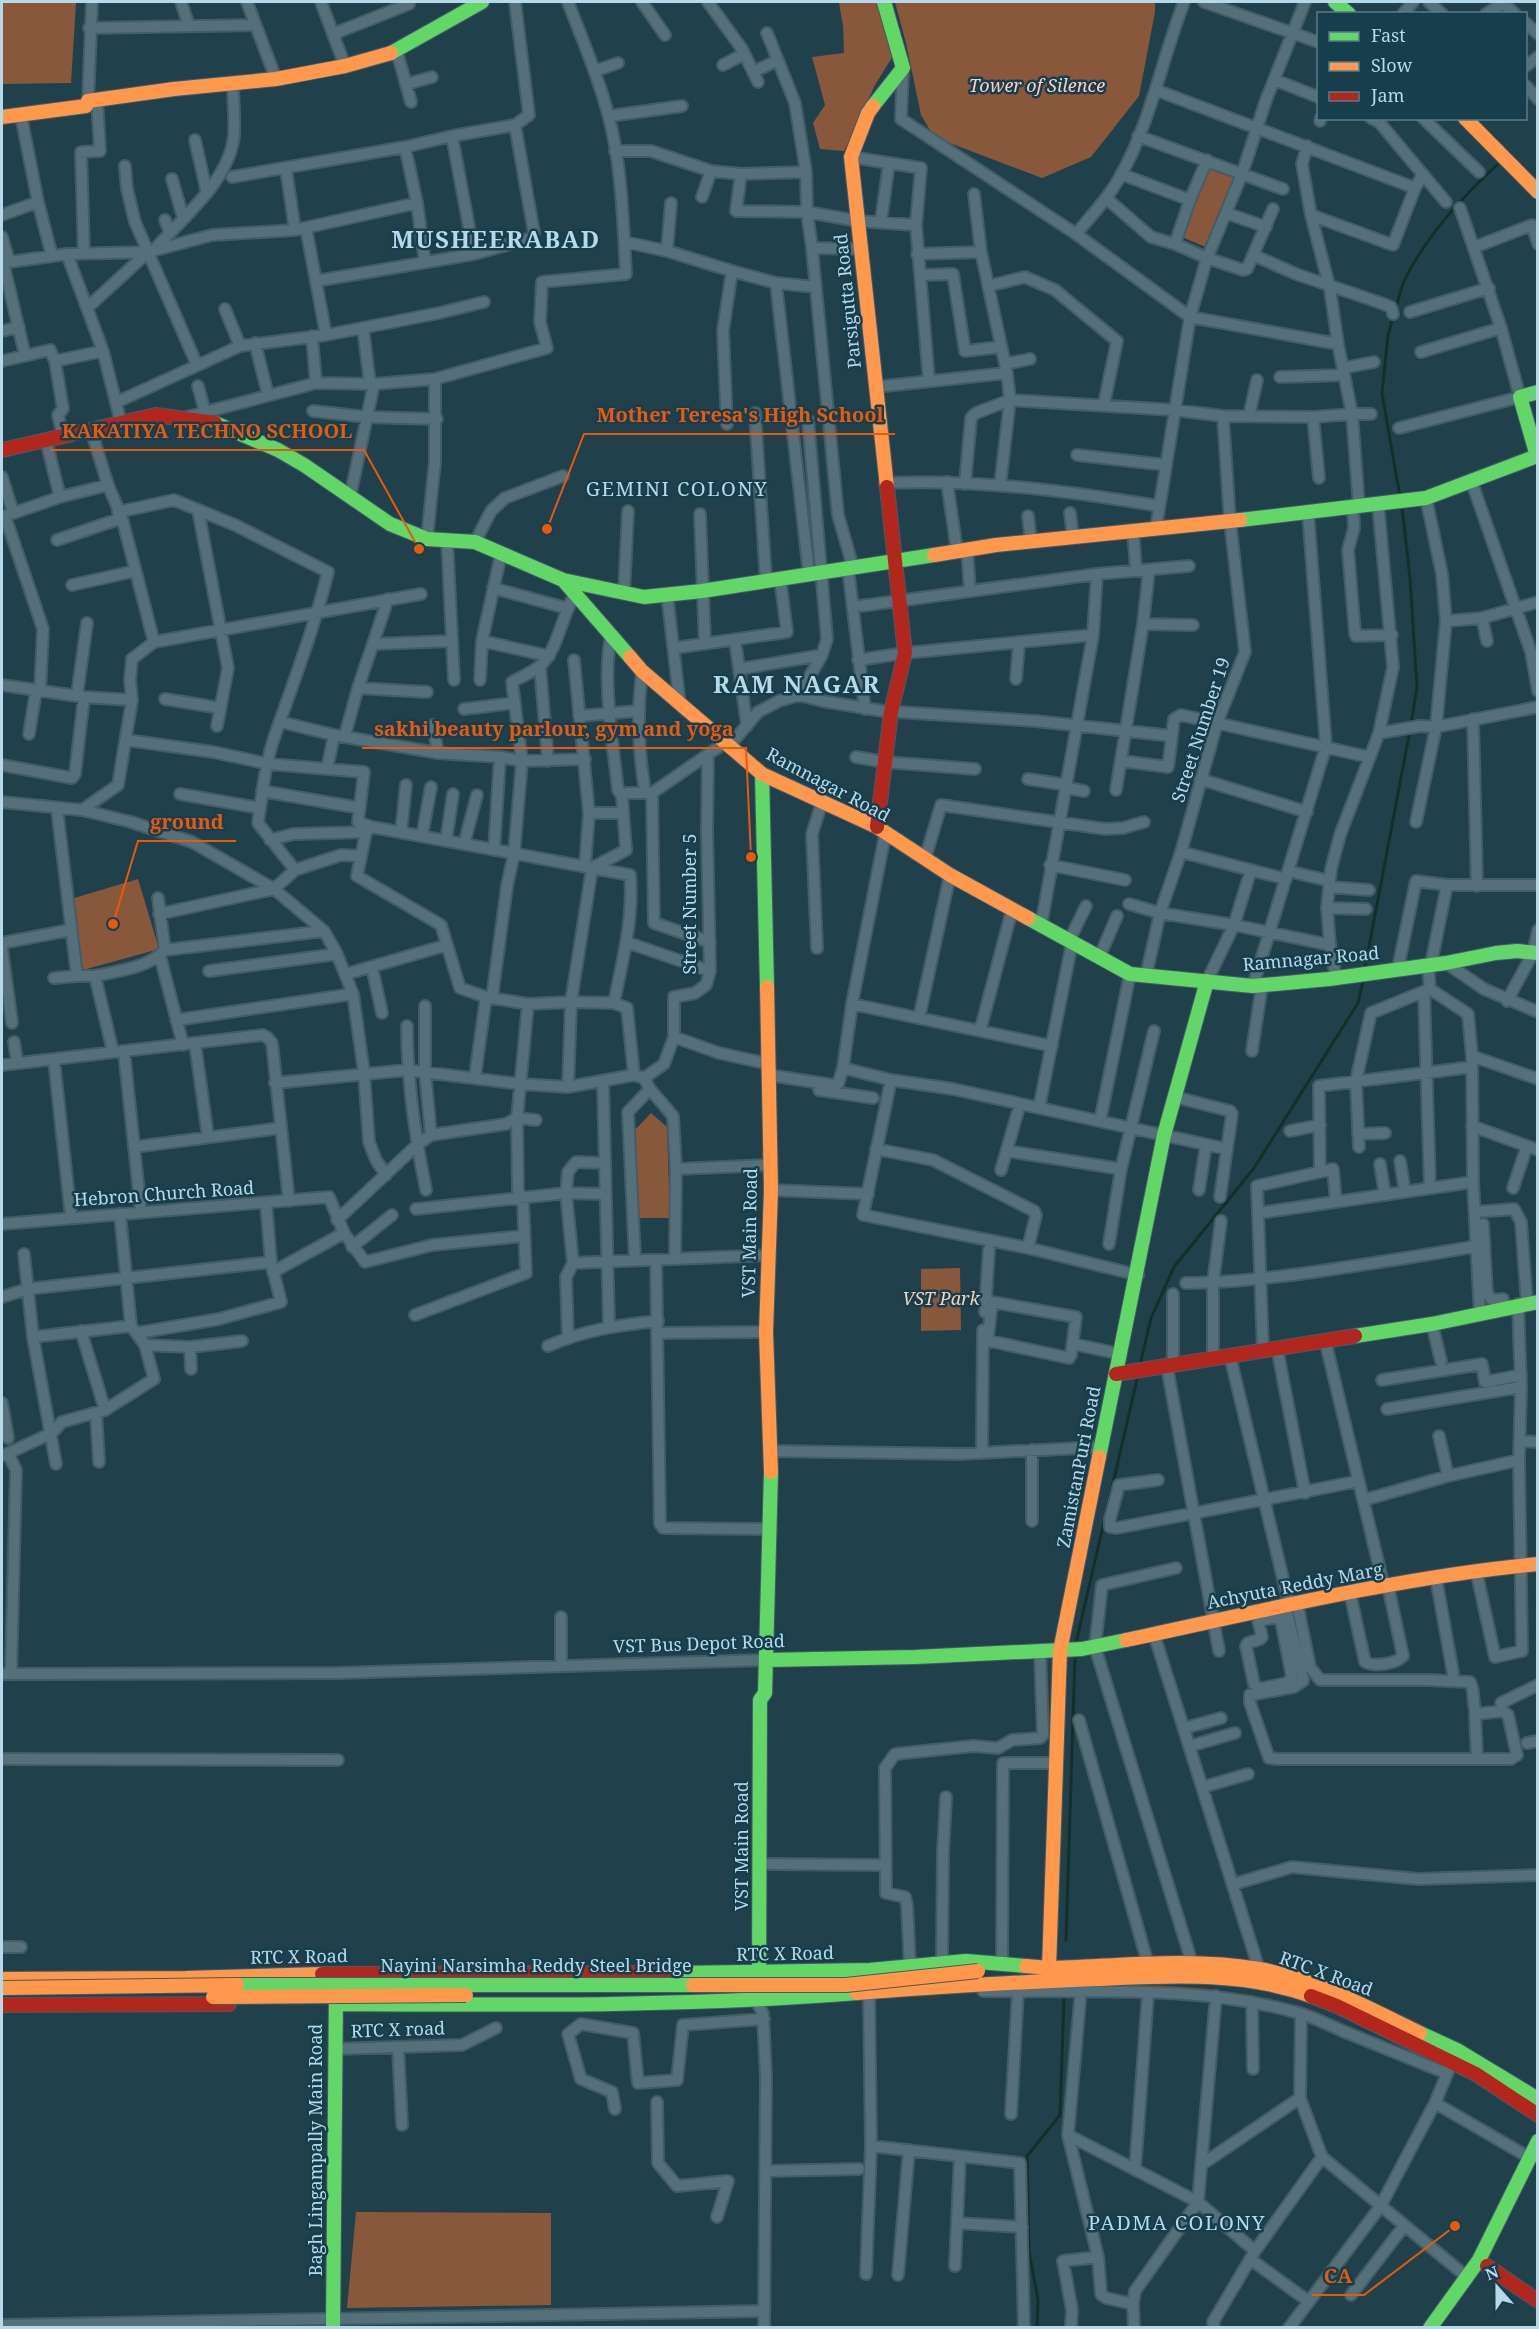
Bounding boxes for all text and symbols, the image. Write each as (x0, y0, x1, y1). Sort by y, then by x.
legend (1317, 12, 1527, 120)
text: Fast (1371, 23, 1406, 47)
text: Slow (1371, 53, 1413, 77)
park label: Tower of Silence (969, 73, 1105, 97)
text: Jam (1370, 83, 1405, 107)
district label: MUSHEERABAD (391, 222, 601, 255)
street label: Parsigutta Road (828, 233, 866, 370)
callout: Mother Teresa's High School (584, 396, 895, 434)
text: Mother Teresa's High School (596, 401, 884, 428)
callout: KAKATIYA TECHNO SCHOOL (50, 412, 364, 450)
text: KAKATIYA TECHNO SCHOOL (62, 417, 352, 444)
district label: GEMINI COLONY (586, 475, 768, 502)
street label: Street Number 19 (1165, 654, 1235, 805)
district label: RAM NAGAR (713, 667, 881, 700)
callout: sakhi beauty parlour, gym and yoga (362, 710, 746, 748)
text: sakhi beauty parlour, gym and yoga (374, 715, 734, 742)
street label: Ramnagar Road (762, 741, 895, 827)
callout: ground (138, 803, 236, 841)
text: ground (150, 808, 224, 835)
street label: Street Number 5 (677, 834, 701, 974)
street label: Ramnagar Road (1242, 940, 1380, 976)
street label: VST Main Road (736, 1168, 762, 1298)
street label: Hebron Church Road (73, 1175, 255, 1211)
park label: VST Park (902, 1286, 981, 1310)
street label: ZamistanPuri Road (1051, 1384, 1105, 1550)
street label: Achyuta Reddy Marg (1205, 1556, 1385, 1614)
street label: VST Bus Depot Road (613, 1628, 785, 1658)
street label: VST Main Road (729, 1781, 753, 1911)
street label: RTC X Road (736, 1940, 834, 1966)
street label: RTC X Road (250, 1943, 348, 1969)
street label: RTC X Road (1276, 1945, 1376, 2001)
street label: Nayini Narsimha Reddy Steel Bridge (380, 1953, 692, 1977)
street label: RTC X road (350, 2015, 446, 2043)
street label: Bagh Lingampally Main Road (303, 2024, 327, 2276)
district label: PADMA COLONY (1088, 2209, 1266, 2236)
callout: CA (1312, 2257, 1364, 2295)
north arrow (1467, 2257, 1527, 2317)
text: N (1482, 2260, 1502, 2286)
text: CA (1324, 2262, 1353, 2289)

